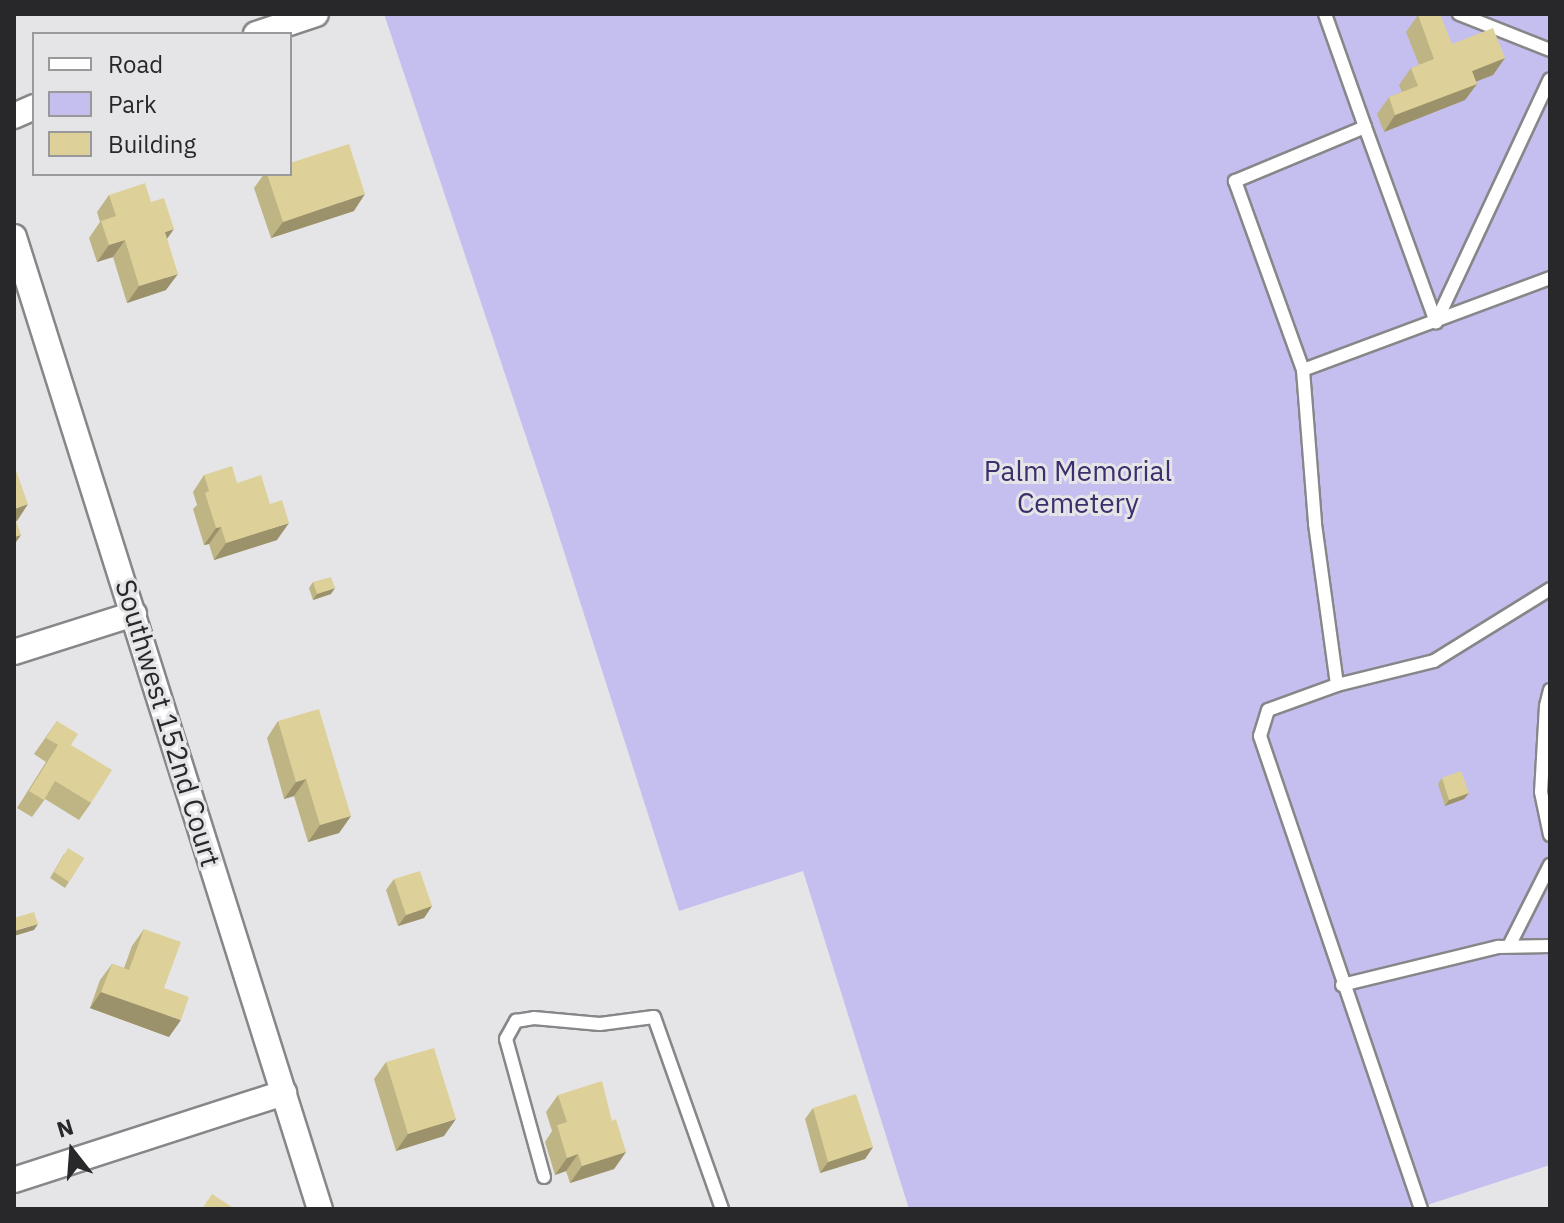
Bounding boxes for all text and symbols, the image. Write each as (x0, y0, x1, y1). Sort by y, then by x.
legend (32, 32, 292, 176)
text: Road (108, 48, 163, 80)
text: Park (108, 88, 157, 120)
text: Building (108, 128, 196, 160)
park label: Palm Memorial Cemetery (984, 454, 1172, 520)
street label: Southwest 152nd Court (108, 575, 228, 871)
north arrow (32, 1111, 112, 1191)
text: N (53, 1111, 77, 1144)

